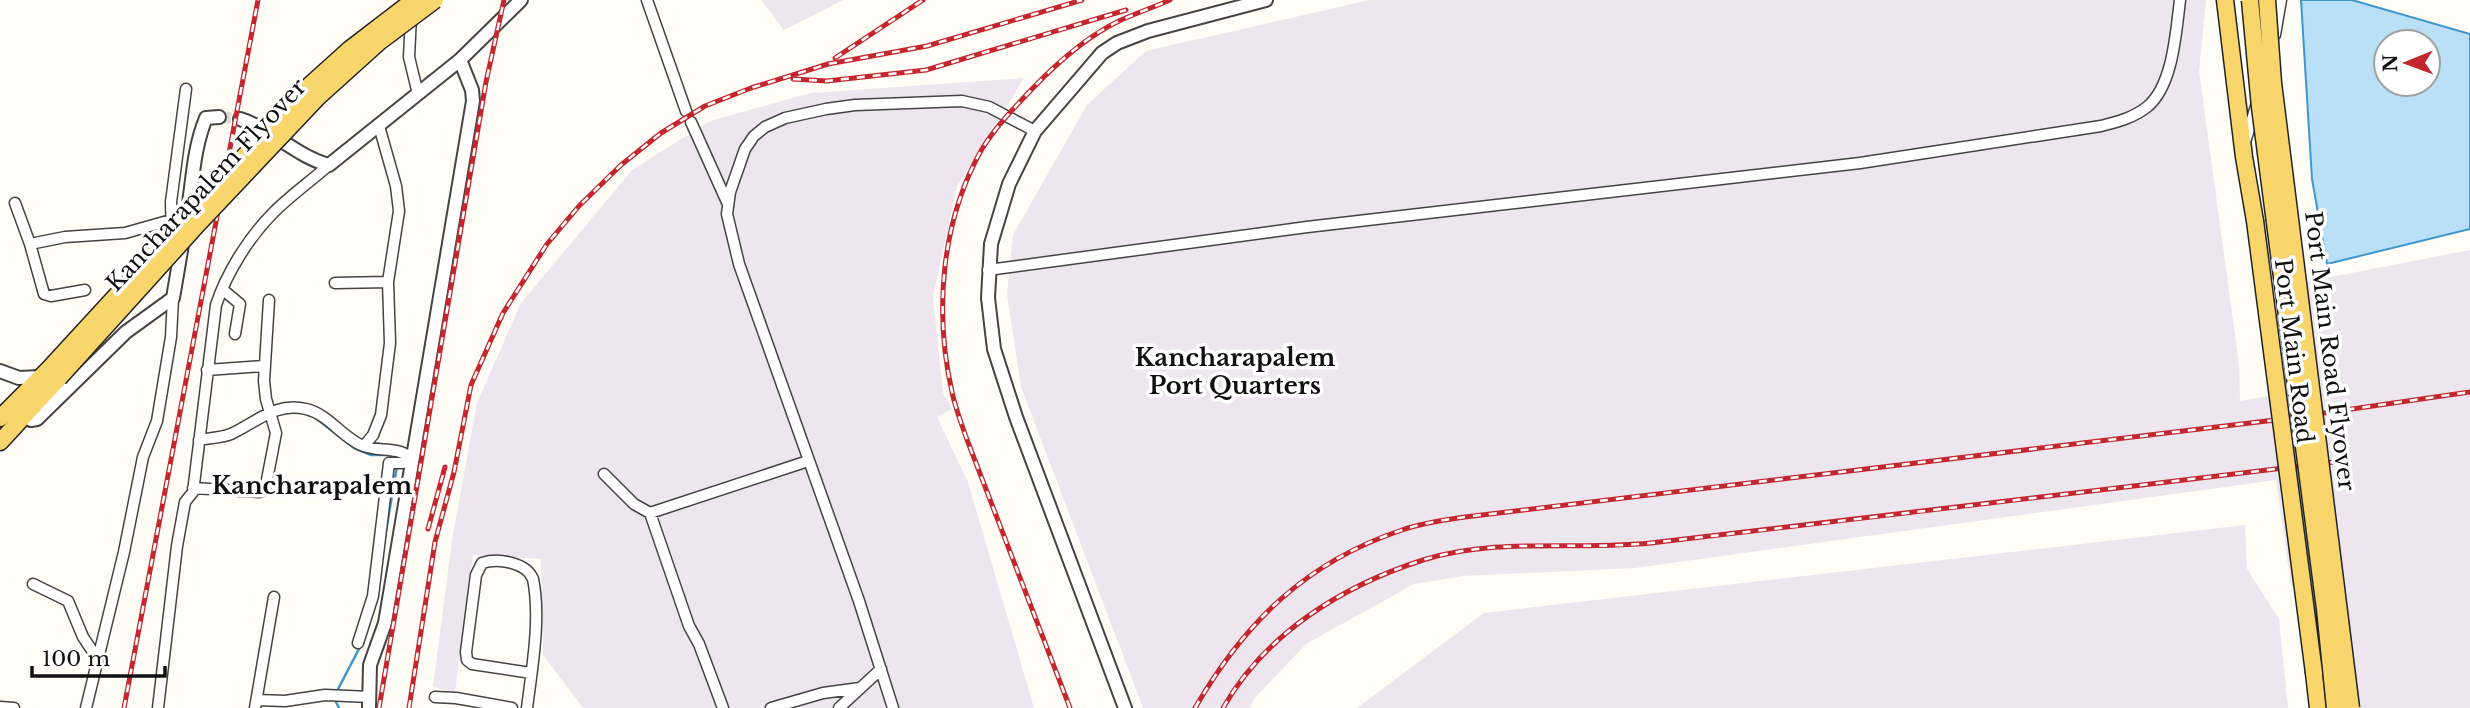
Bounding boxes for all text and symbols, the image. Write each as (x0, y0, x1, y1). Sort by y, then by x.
north arrow (2372, 28, 2442, 98)
text: N (2379, 54, 2402, 72)
street label: Kancharapalem Flyover (100, 73, 312, 297)
street label: Port Main Road Flyover (2299, 210, 2361, 492)
street label: Port Main Road (2269, 257, 2319, 445)
district label: Kancharapalem Port Quarters (1135, 343, 1336, 400)
district label: Kancharapalem (212, 471, 413, 500)
scale bar (32, 634, 164, 678)
text: 100 m (42, 646, 110, 672)

